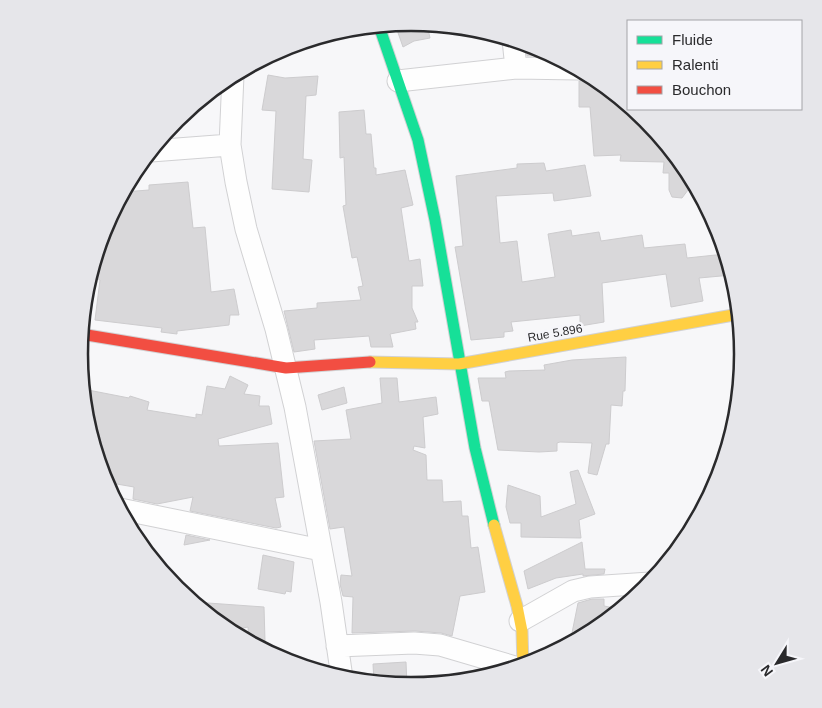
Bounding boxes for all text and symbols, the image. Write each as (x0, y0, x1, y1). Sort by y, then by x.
legend (627, 20, 802, 110)
text: Fluide (672, 31, 713, 48)
text: Ralenti (672, 56, 719, 73)
text: Bouchon (672, 81, 731, 98)
street label: Rue 5.896 (527, 321, 584, 345)
north arrow (752, 638, 802, 688)
text: N (757, 662, 776, 680)

